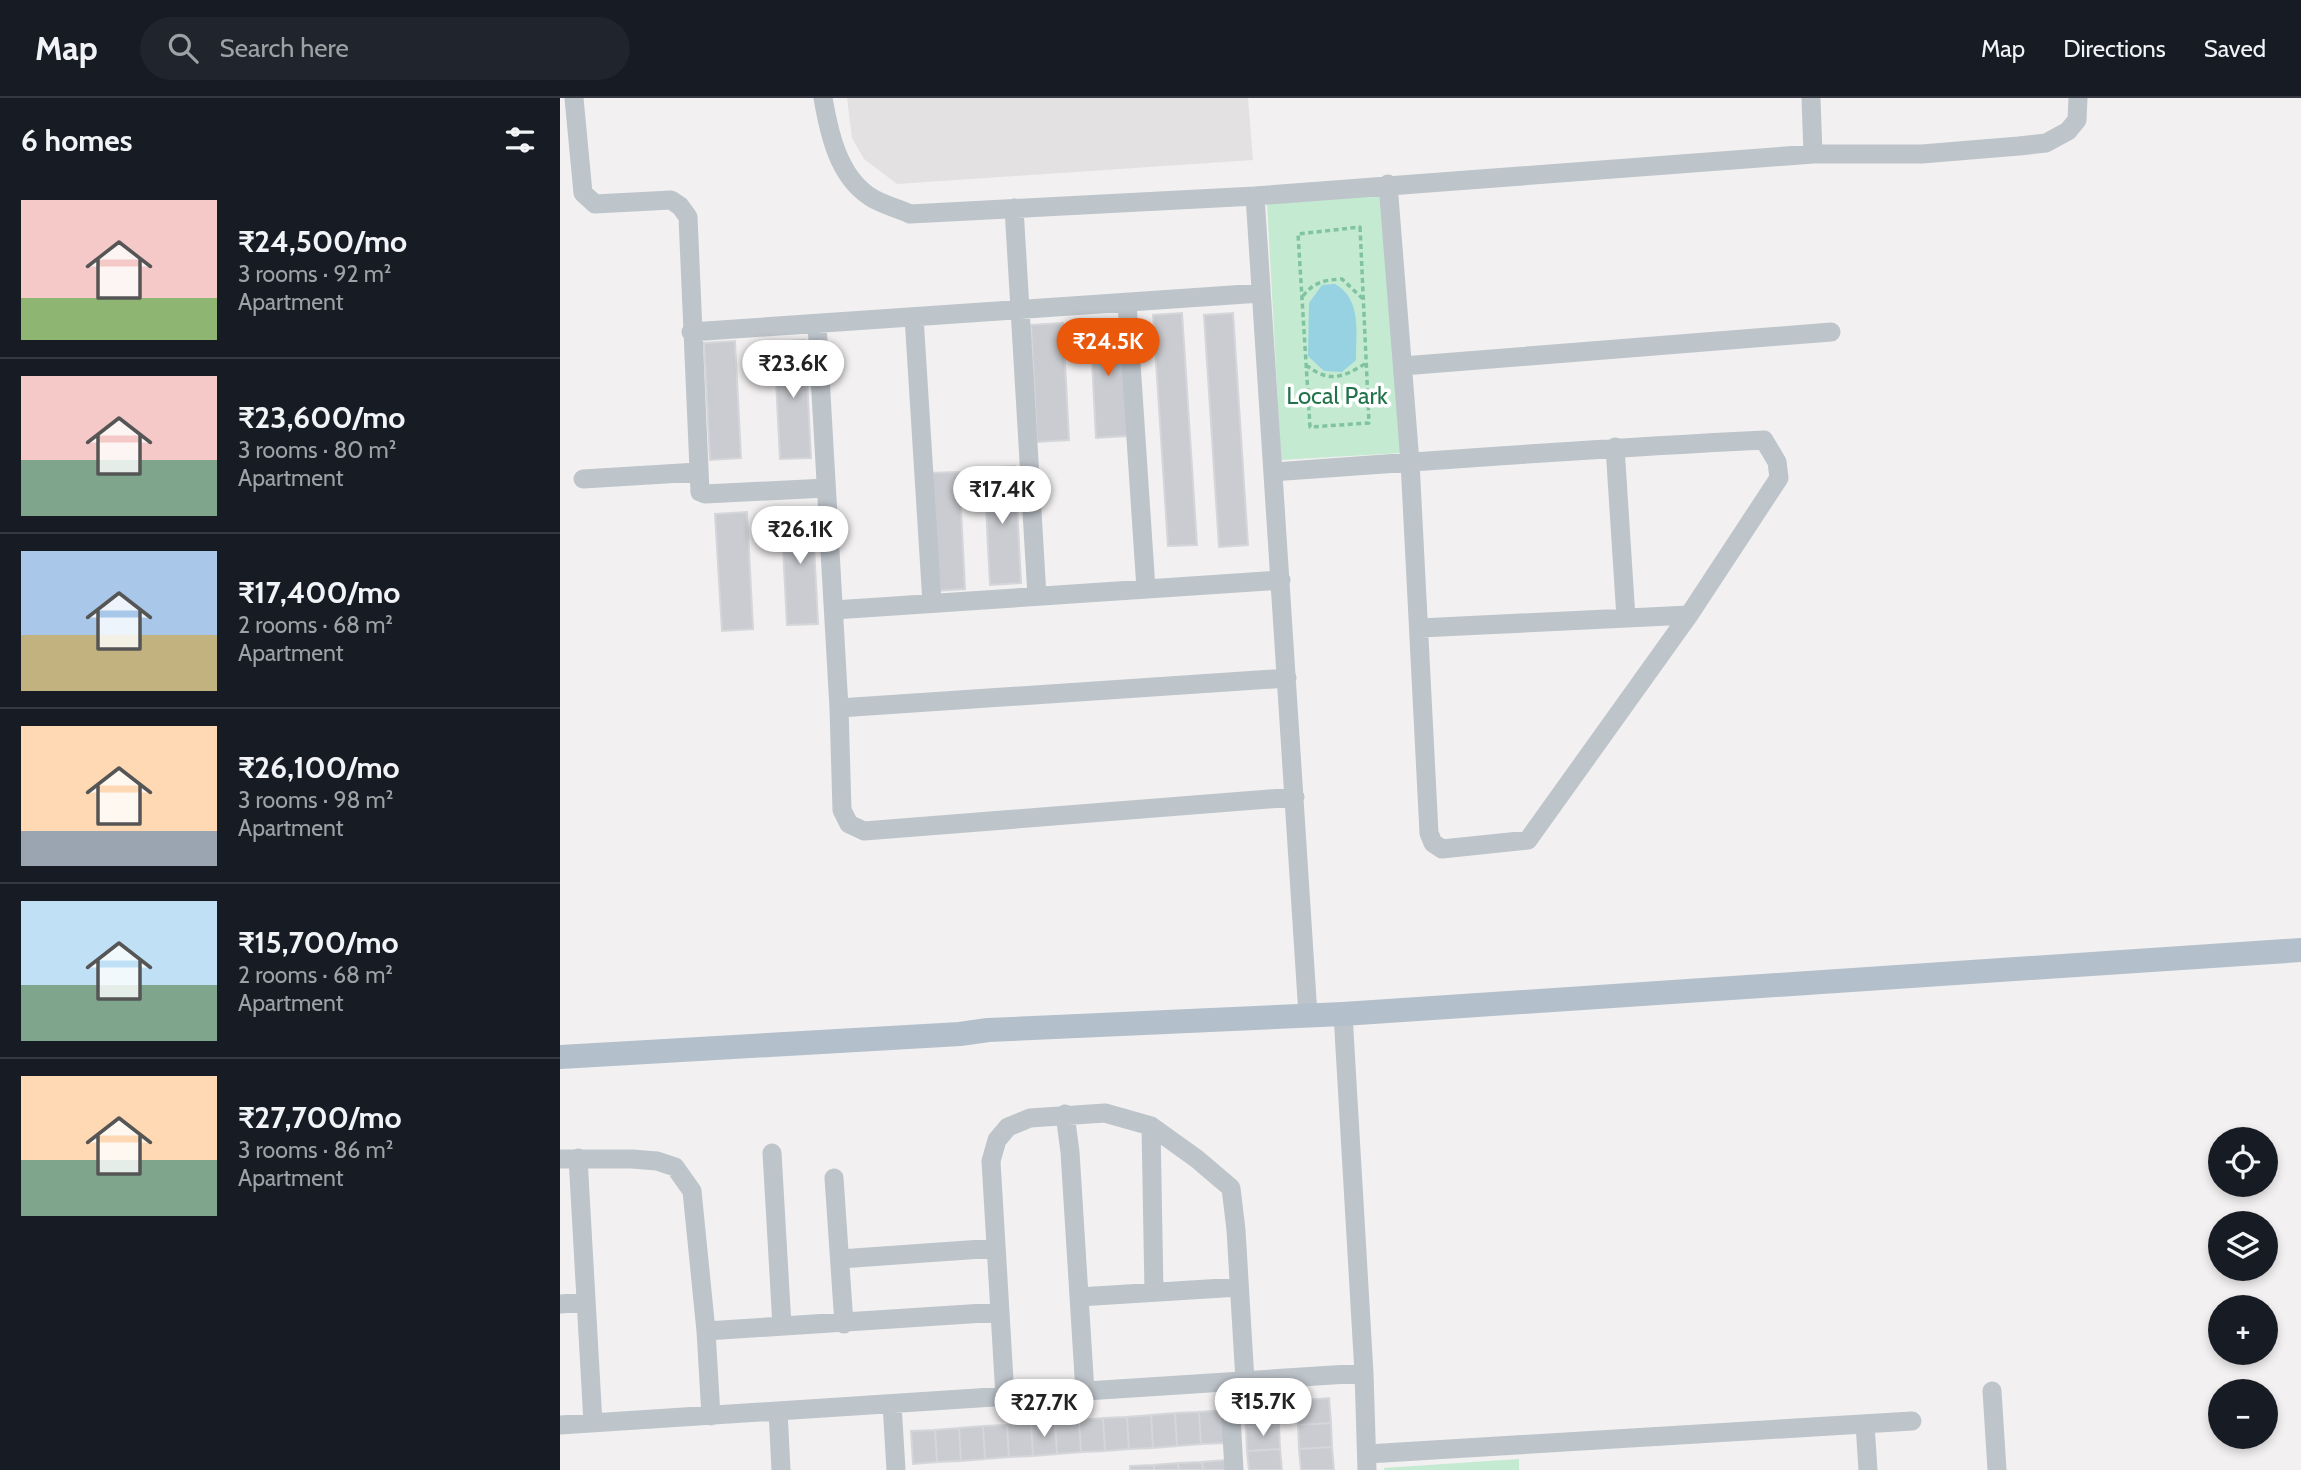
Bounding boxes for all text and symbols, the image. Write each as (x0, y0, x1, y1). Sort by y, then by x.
search box (140, 17, 630, 80)
text: Map (35, 28, 98, 68)
icon: search (164, 29, 202, 67)
text: Search here (220, 32, 349, 64)
text: Map (1981, 34, 2025, 63)
text: Directions (2063, 34, 2166, 63)
text: Saved (2204, 34, 2266, 63)
icon: filters (501, 121, 539, 159)
text: 6 homes (21, 122, 132, 159)
text: ₹24,500/mo (238, 223, 407, 260)
icon: home (77, 228, 161, 312)
text: 3 rooms · 92 m² (238, 260, 392, 288)
text: Apartment (238, 288, 343, 316)
pin: ₹24.5K (1051, 318, 1165, 378)
text: ₹24.5K (1073, 327, 1143, 355)
pin: ₹23.6K (736, 341, 850, 400)
text: ₹23.6K (758, 349, 828, 377)
park label: Local Park (1286, 381, 1388, 410)
text: ₹23,600/mo (238, 399, 405, 436)
icon: home (77, 404, 161, 488)
text: 3 rooms · 80 m² (238, 436, 396, 464)
text: Apartment (238, 464, 343, 492)
pin: ₹17.4K (945, 466, 1059, 526)
text: ₹17.4K (969, 475, 1035, 503)
pin: ₹26.1K (743, 506, 857, 566)
text: ₹26.1K (767, 515, 833, 543)
text: ₹17,400/mo (238, 574, 400, 611)
icon: home (77, 579, 161, 663)
text: 2 rooms · 68 m² (238, 611, 393, 639)
text: Apartment (238, 639, 343, 667)
text: ₹26,100/mo (238, 749, 400, 786)
icon: home (77, 754, 161, 838)
text: 3 rooms · 98 m² (238, 786, 393, 814)
text: Apartment (238, 814, 343, 842)
text: ₹15,700/mo (238, 924, 399, 961)
icon: home (77, 929, 161, 1013)
text: 2 rooms · 68 m² (238, 961, 393, 989)
text: Apartment (238, 989, 343, 1017)
text: ₹27,700/mo (238, 1099, 402, 1136)
icon: home (77, 1104, 161, 1188)
map controls (2208, 1127, 2278, 1449)
button: locate (2208, 1127, 2278, 1197)
text: 3 rooms · 86 m² (238, 1136, 393, 1164)
text: Apartment (238, 1164, 343, 1192)
button: layers (2208, 1211, 2278, 1281)
button: + (2208, 1295, 2278, 1365)
pin: ₹15.7K (1206, 1378, 1320, 1438)
button: − (2208, 1379, 2278, 1449)
pin: ₹27.7K (987, 1380, 1101, 1439)
text: ₹15.7K (1231, 1387, 1295, 1415)
text: ₹27.7K (1011, 1388, 1077, 1416)

